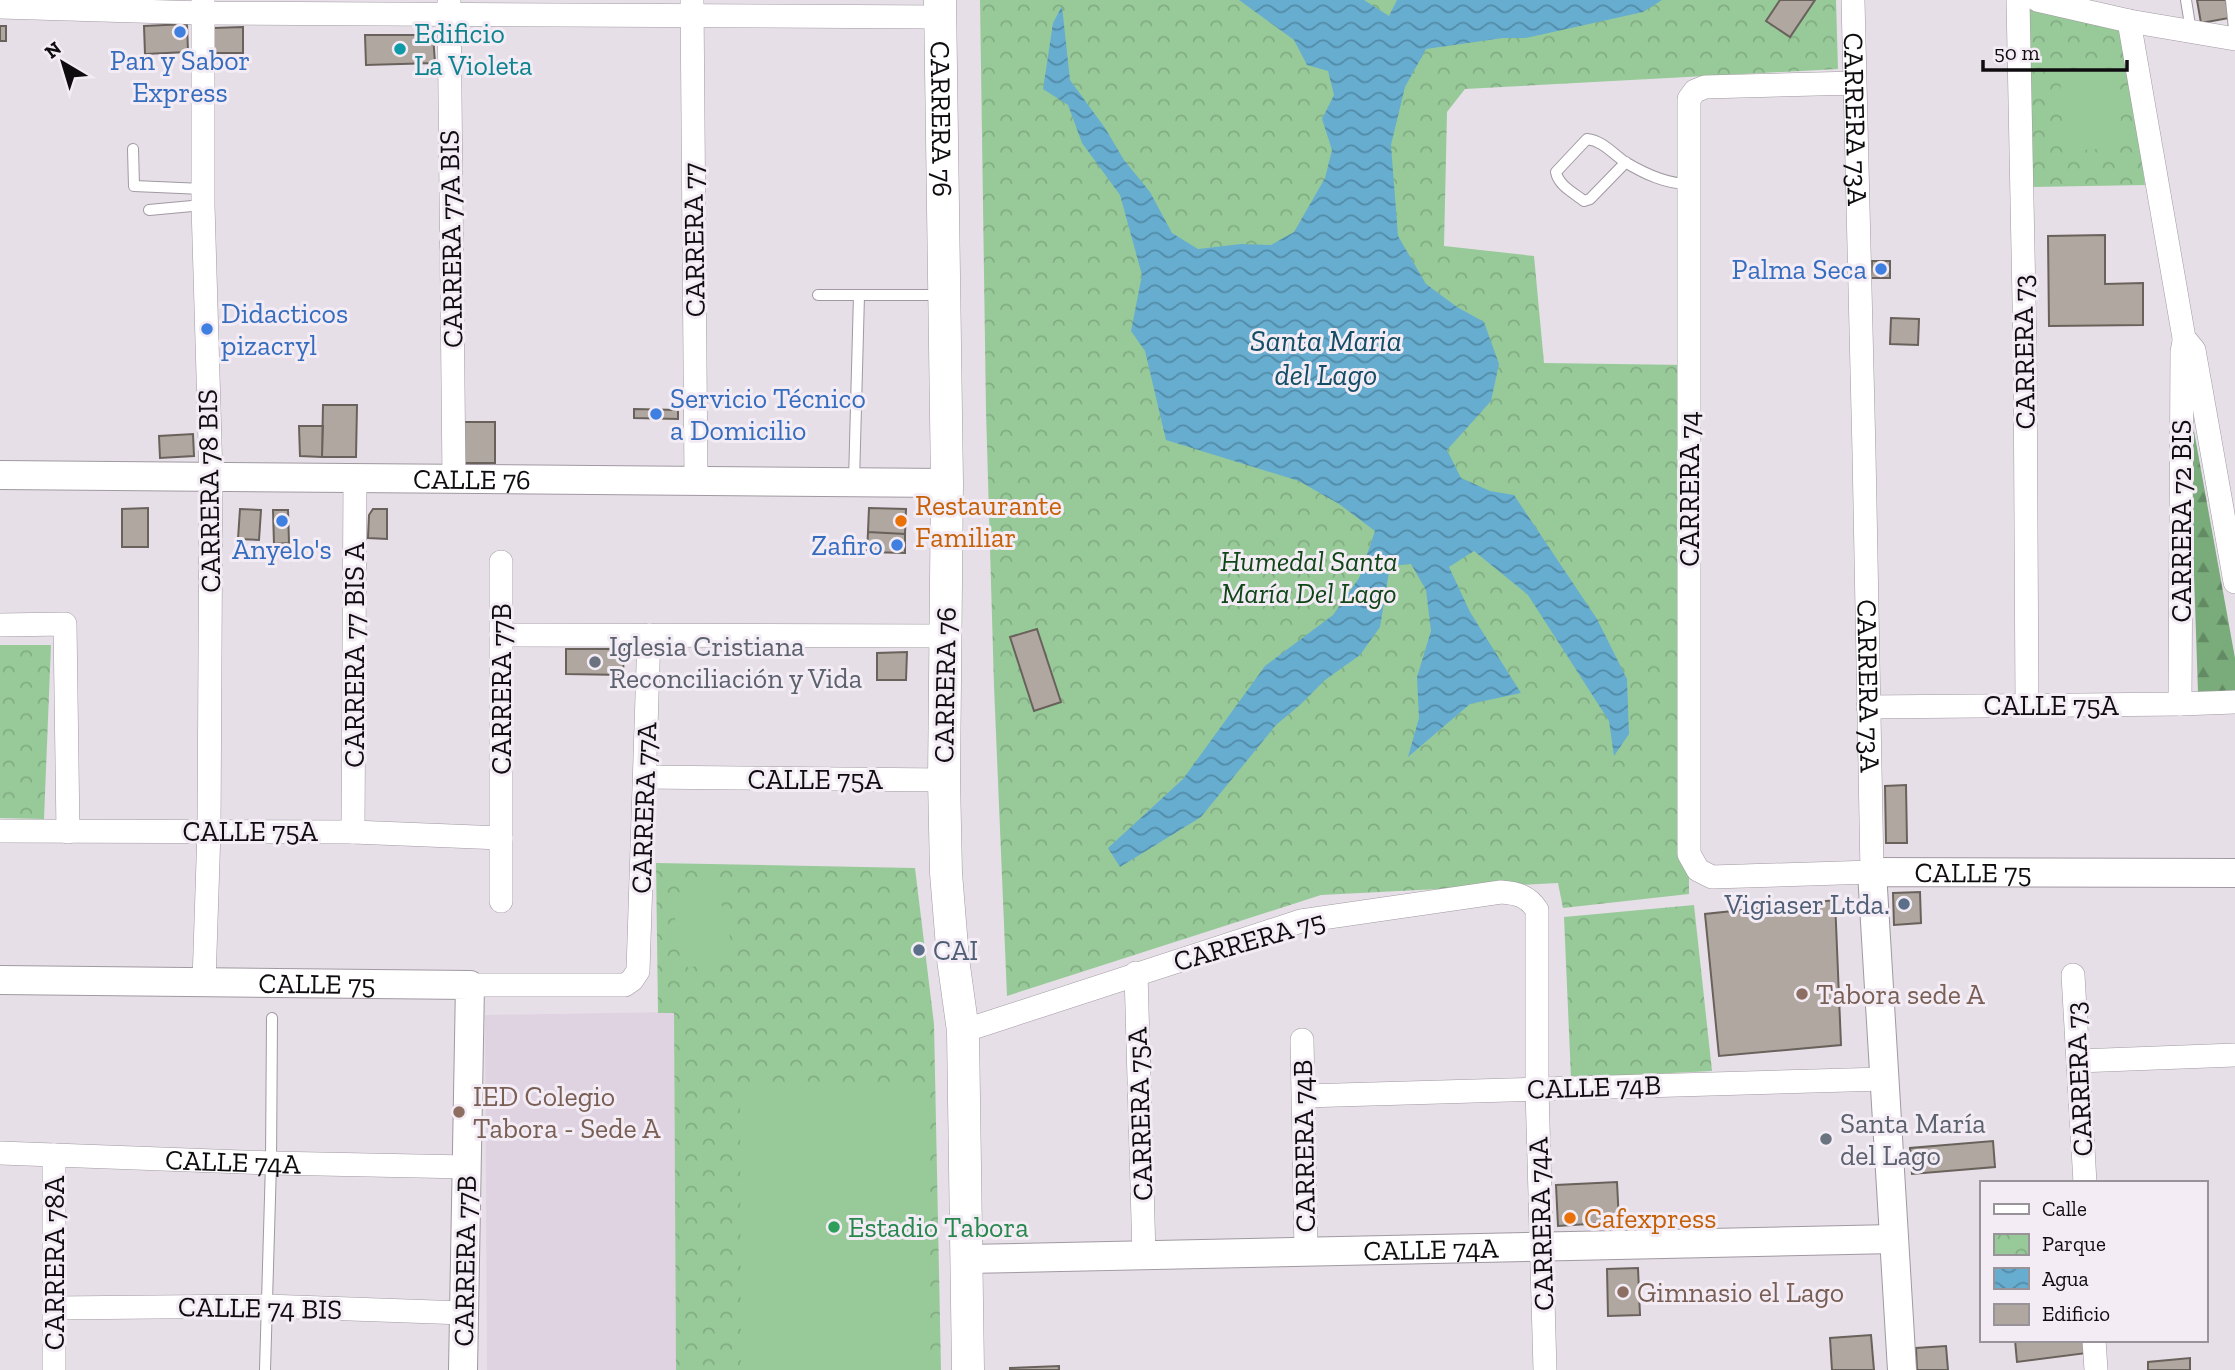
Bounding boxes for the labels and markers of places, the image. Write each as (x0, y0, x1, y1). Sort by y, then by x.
place label: Edificio La Violeta (414, 17, 533, 82)
marker: Pan y Sabor Express (172, 24, 188, 40)
marker: Edificio La Violeta (392, 41, 408, 57)
place label: Pan y Sabor Express (110, 44, 250, 109)
place label: Palma Seca (1732, 253, 1867, 286)
marker: Palma Seca (1873, 261, 1889, 277)
place label: Didacticos pizacryl (221, 297, 348, 362)
marker: Didacticos pizacryl (199, 321, 215, 337)
place label: Servicio Técnico a Domicilio (670, 382, 866, 447)
marker: Servicio Técnico a Domicilio (648, 406, 664, 422)
place label: Restaurante Familiar (915, 489, 1062, 554)
marker: Anyelo's (274, 513, 290, 529)
marker: Restaurante Familiar (893, 513, 909, 529)
place label: Zafiro (811, 529, 883, 562)
place label: Anyelo's (232, 533, 332, 566)
marker: Zafiro (889, 537, 905, 553)
place label: Iglesia Cristiana Reconciliación y Vida (609, 630, 863, 695)
marker: Iglesia Cristiana Reconciliación y Vida (587, 654, 603, 670)
place label: Vigiaser Ltda. (1723, 888, 1890, 921)
marker: Vigiaser Ltda. (1896, 896, 1912, 912)
place label: CAI (933, 934, 978, 967)
marker: CAI (911, 942, 927, 958)
place label: Tabora sede A (1816, 978, 1986, 1011)
marker: Tabora sede A (1794, 986, 1810, 1002)
place label: IED Colegio Tabora - Sede A (473, 1080, 661, 1145)
marker: IED Colegio Tabora - Sede A (451, 1104, 467, 1120)
place label: Santa María del Lago (1840, 1107, 1986, 1172)
marker: Santa María del Lago (1818, 1131, 1834, 1147)
place label: Cafexpress (1584, 1202, 1716, 1235)
marker: Cafexpress (1562, 1210, 1578, 1226)
place label: Estadio Tabora (848, 1211, 1029, 1244)
marker: Estadio Tabora (826, 1219, 842, 1235)
place label: Gimnasio el Lago (1637, 1276, 1844, 1309)
marker: Gimnasio el Lago (1615, 1284, 1631, 1300)

